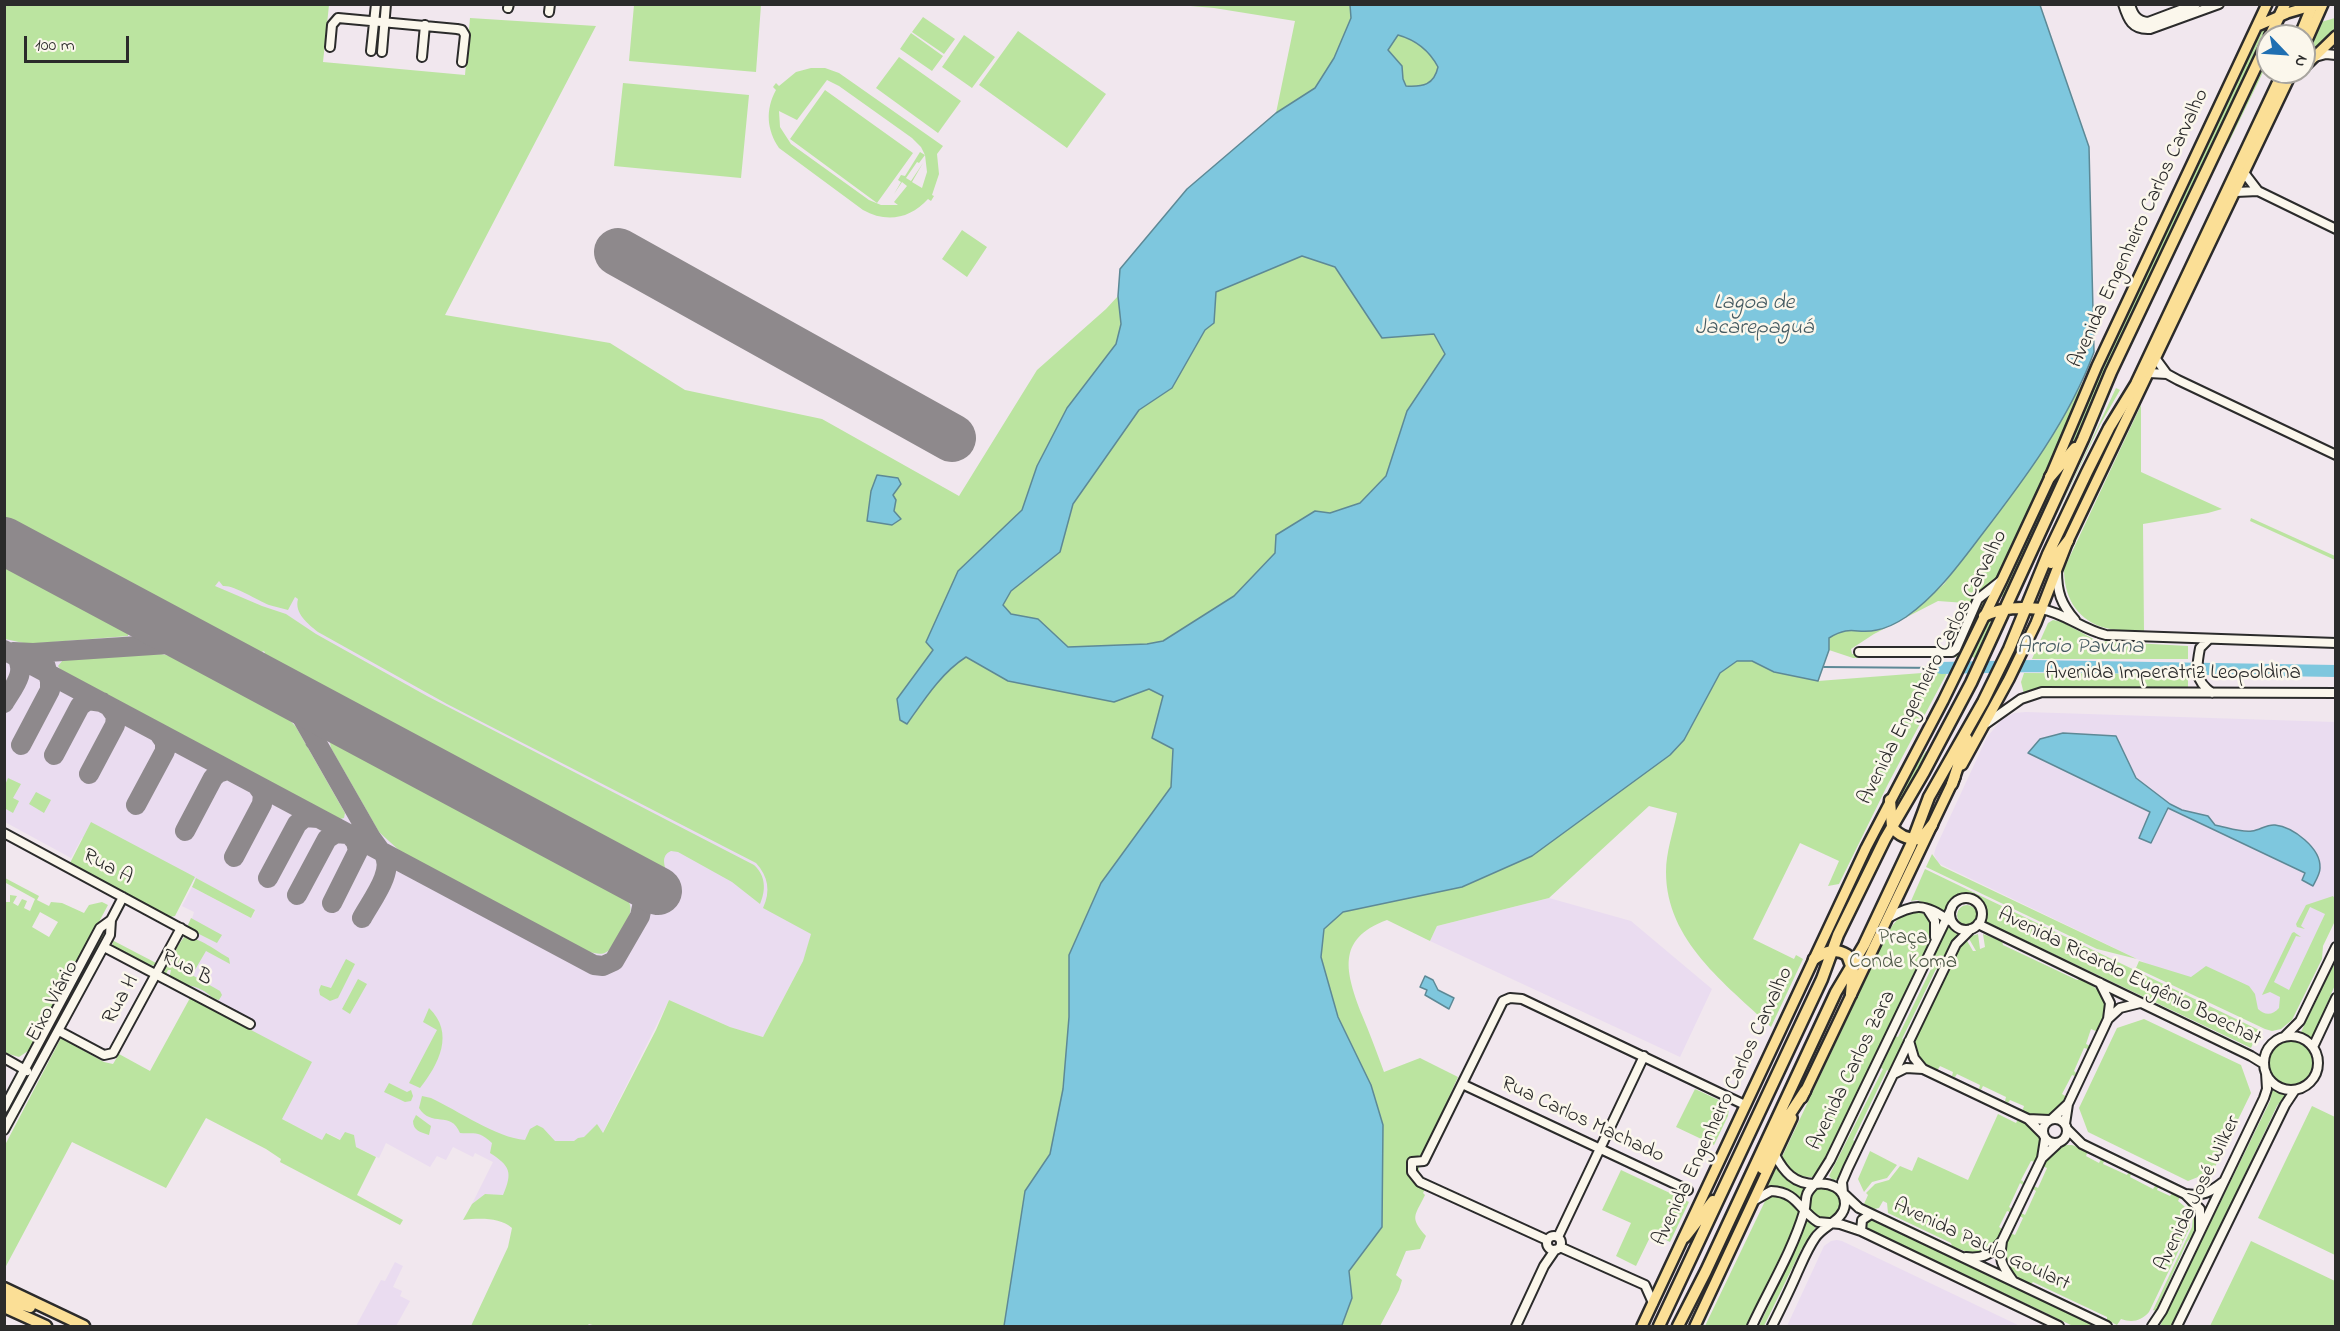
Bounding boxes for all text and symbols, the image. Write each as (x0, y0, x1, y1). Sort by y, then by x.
scale bar (27, 24, 132, 62)
north arrow (2256, 24, 2316, 84)
text: 100 m (35, 33, 75, 59)
text: N (2287, 51, 2314, 71)
street label: Avenida Engenheiro Carlos Carvalho (2064, 86, 2216, 372)
water label: Lagoa de Jacarepaguá (1695, 291, 1813, 342)
street label: Avenida Engenheiro Carlos Carvalho (1854, 527, 2014, 809)
water label: Arroio Pavuna (2017, 635, 2143, 661)
street label: Avenida Imperatriz Leopoldina (2045, 662, 2301, 688)
street label: Rua A (78, 844, 136, 892)
street label: Avenida Ricardo Eugênio Boechat (1993, 903, 2265, 1053)
park label: Praça Conde Koma (1849, 927, 1957, 977)
street label: Rua B (156, 945, 216, 993)
street label: Eixo Viário (22, 957, 86, 1047)
street label: Avenida Engenheiro Carlos Carvalho (1648, 964, 1800, 1250)
street label: Rua H (98, 971, 146, 1029)
street label: Avenida Carlos Zara (1803, 987, 1903, 1155)
street label: Rua Carlos Machado (1496, 1072, 1668, 1170)
street label: Avenida José Wilker (2150, 1112, 2248, 1276)
street label: Avenida Paulo Goulart (1889, 1194, 2073, 1298)

